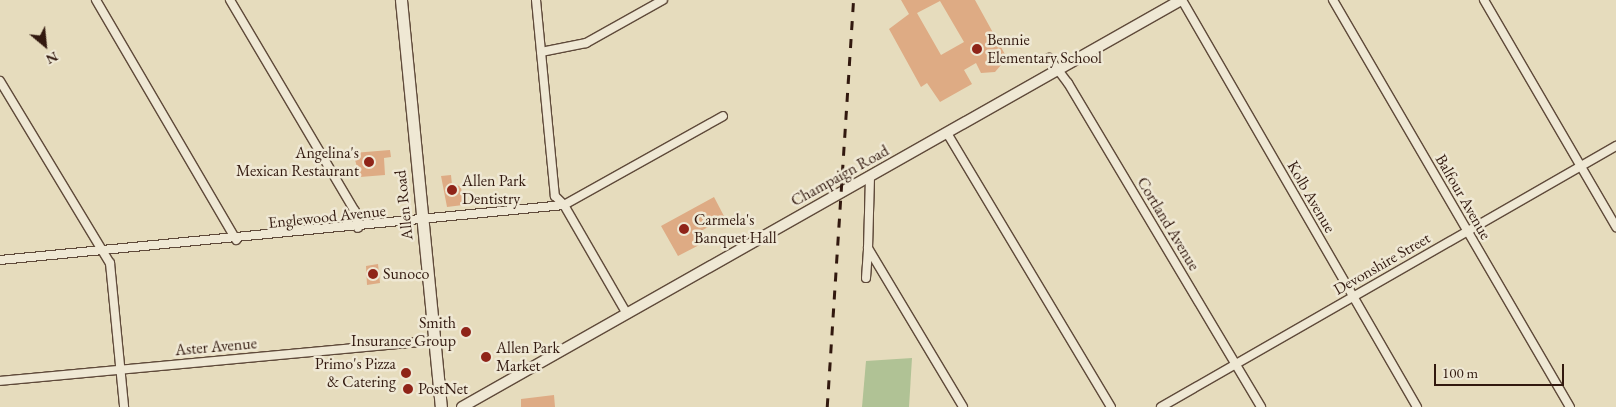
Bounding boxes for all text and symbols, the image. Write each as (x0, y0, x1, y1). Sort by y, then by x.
north arrow (20, 20, 70, 70)
place label: Bennie Elementary School (987, 30, 1102, 68)
marker: Bennie Elementary School (971, 43, 983, 55)
text: N (43, 48, 61, 69)
street label: Champaign Road (788, 141, 892, 211)
place label: Angelina's Mexican Restaurant (236, 143, 359, 181)
street label: Balfour Avenue (1431, 151, 1495, 243)
marker: Angelina's Mexican Restaurant (363, 156, 375, 168)
street label: Kolb Avenue (1283, 158, 1339, 236)
street label: Allen Road (391, 169, 417, 241)
place label: Allen Park Dentistry (462, 171, 526, 209)
street label: Cortland Avenue (1133, 174, 1203, 274)
marker: Allen Park Dentistry (446, 184, 458, 196)
street label: Englewood Avenue (267, 201, 387, 233)
place label: Carmela's Banquet Hall (694, 210, 776, 248)
marker: Carmela's Banquet Hall (678, 223, 690, 235)
street label: Devonshire Street (1330, 229, 1434, 299)
place label: Sunoco (383, 264, 429, 284)
marker: Sunoco (367, 268, 379, 280)
place label: Smith Insurance Group (351, 313, 456, 351)
marker: Smith Insurance Group (460, 326, 472, 338)
street label: Aster Avenue (174, 334, 258, 360)
place label: Allen Park Market (496, 338, 560, 376)
marker: Allen Park Market (480, 351, 492, 363)
place label: Primo's Pizza & Catering (315, 354, 396, 392)
scale bar (1436, 354, 1566, 386)
text: 100 m (1442, 363, 1478, 382)
marker: Primo's Pizza & Catering (400, 367, 412, 379)
place label: PostNet (418, 379, 468, 399)
marker: PostNet (402, 383, 414, 395)

